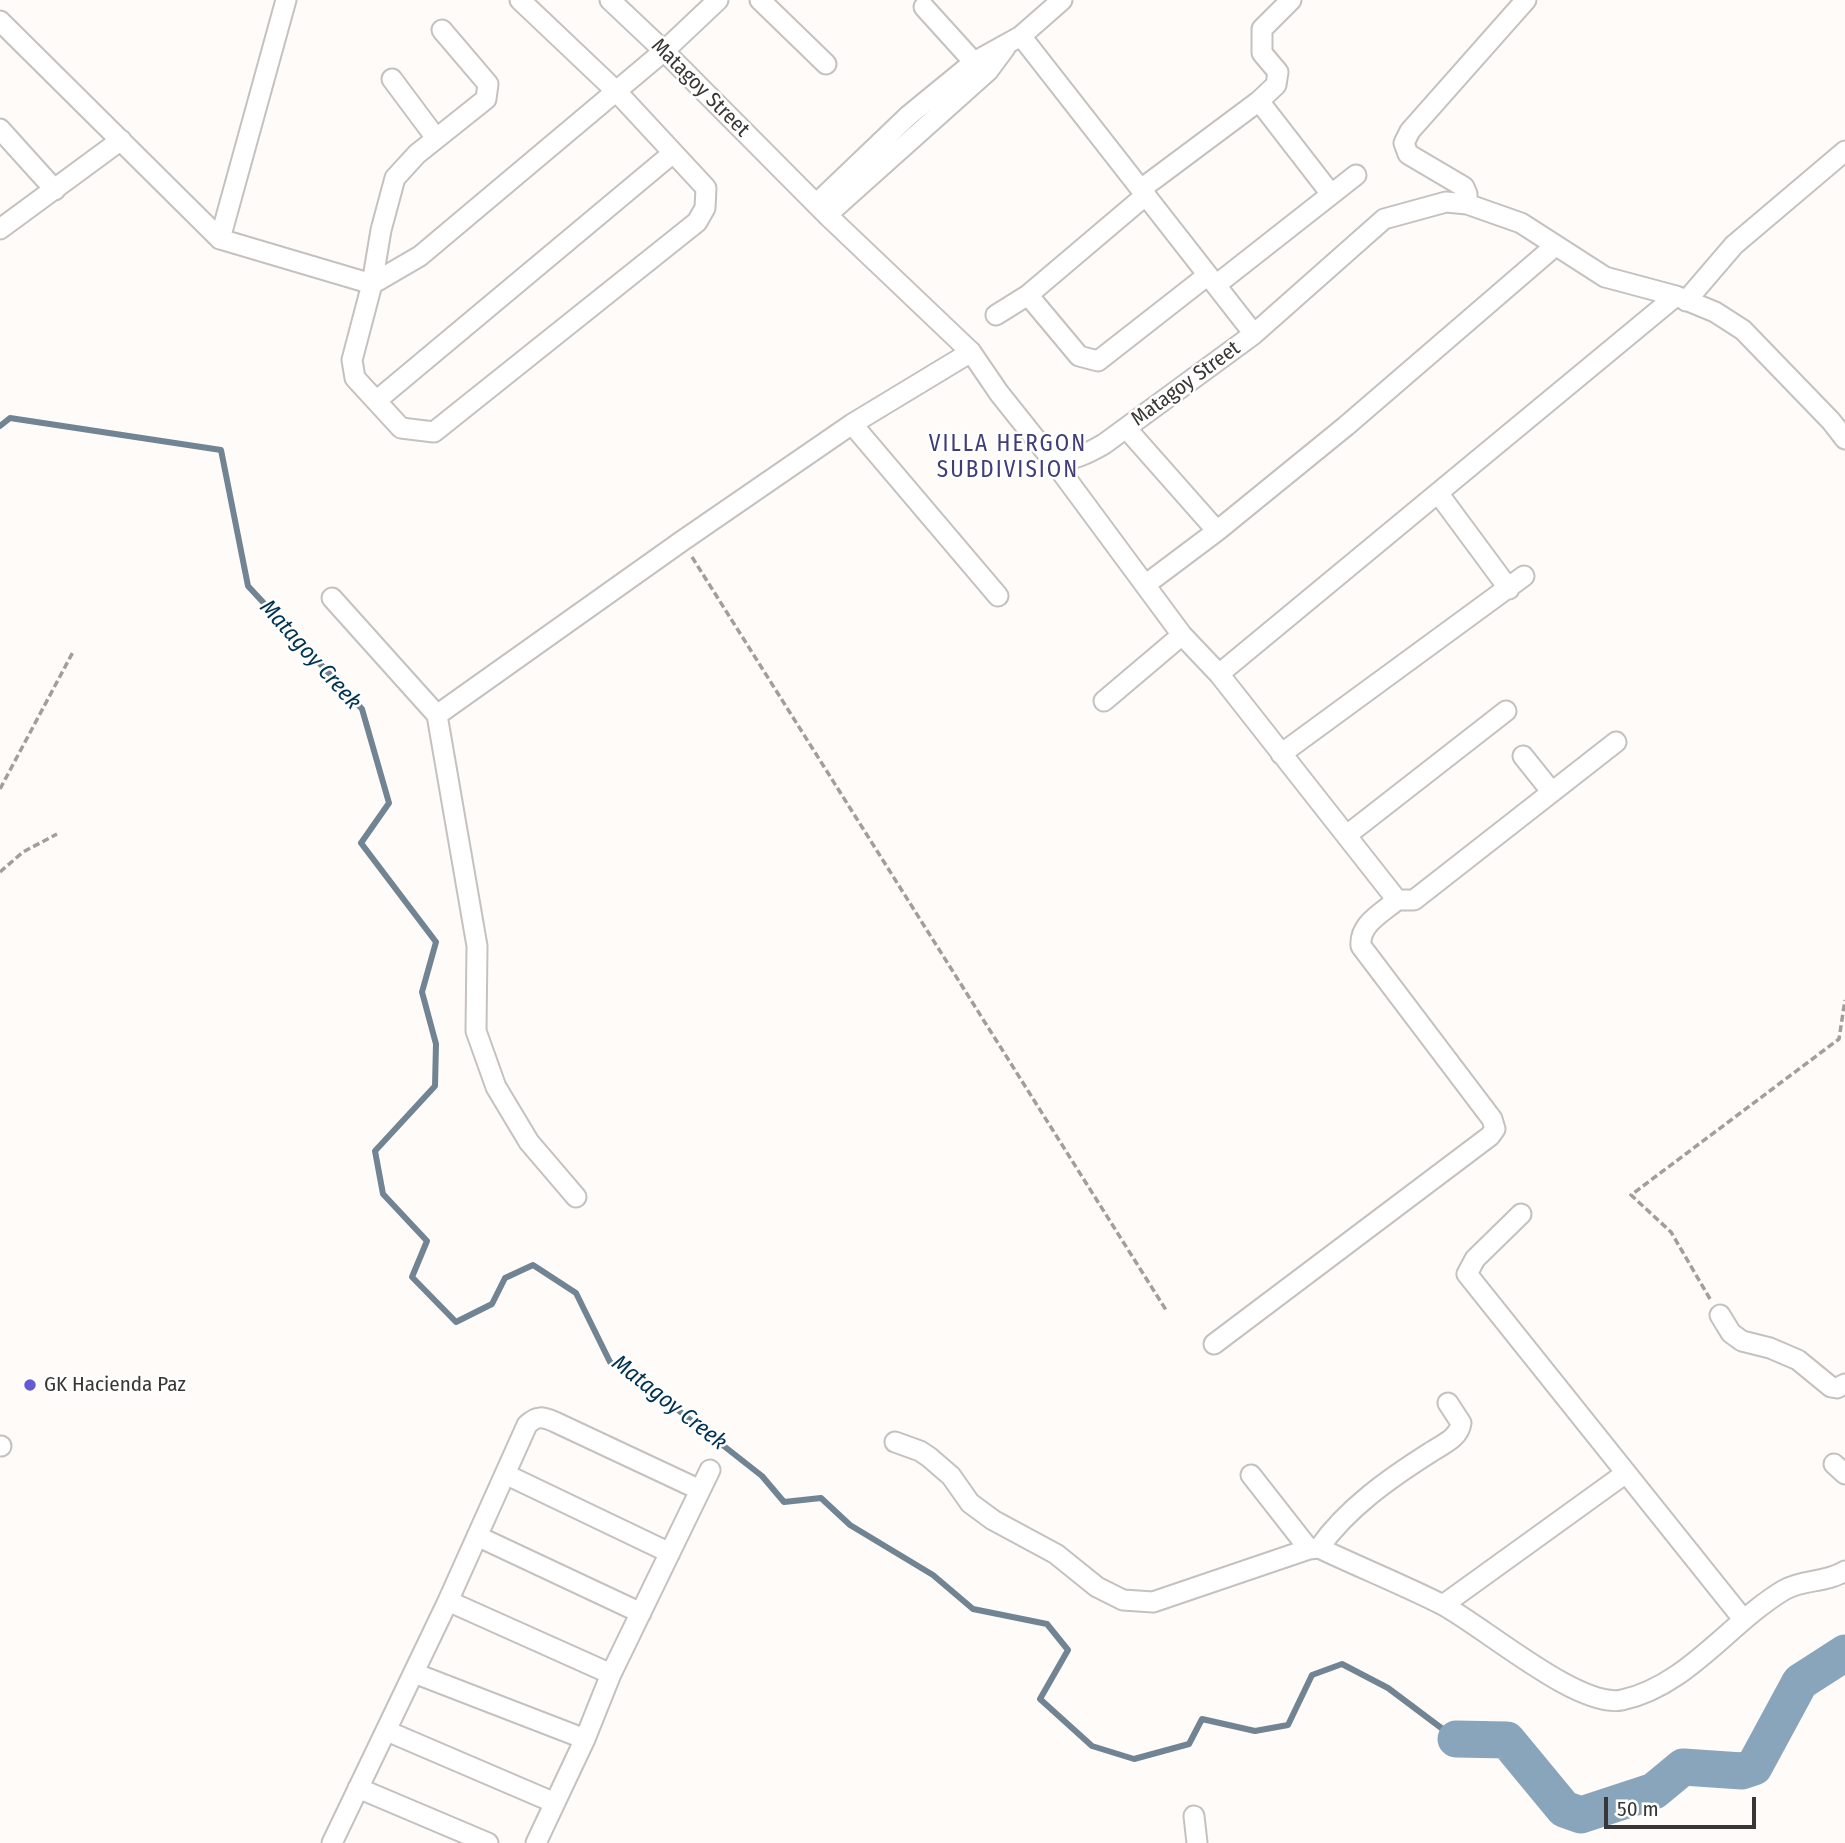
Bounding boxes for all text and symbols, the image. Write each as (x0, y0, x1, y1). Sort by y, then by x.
street label: Matagoy Street (646, 34, 754, 142)
street label: Matagoy Street (1127, 336, 1245, 432)
district label: VILLA HERGON SUBDIVISION (930, 431, 1086, 485)
water label: Matagoy Creek (253, 594, 367, 716)
water label: Matagoy Creek (606, 1350, 732, 1456)
place label: GK Hacienda Paz (44, 1372, 186, 1398)
marker: GK Hacienda Paz (22, 1377, 38, 1393)
scale bar (1607, 1784, 1759, 1828)
text: 50 m (1617, 1796, 1659, 1822)

